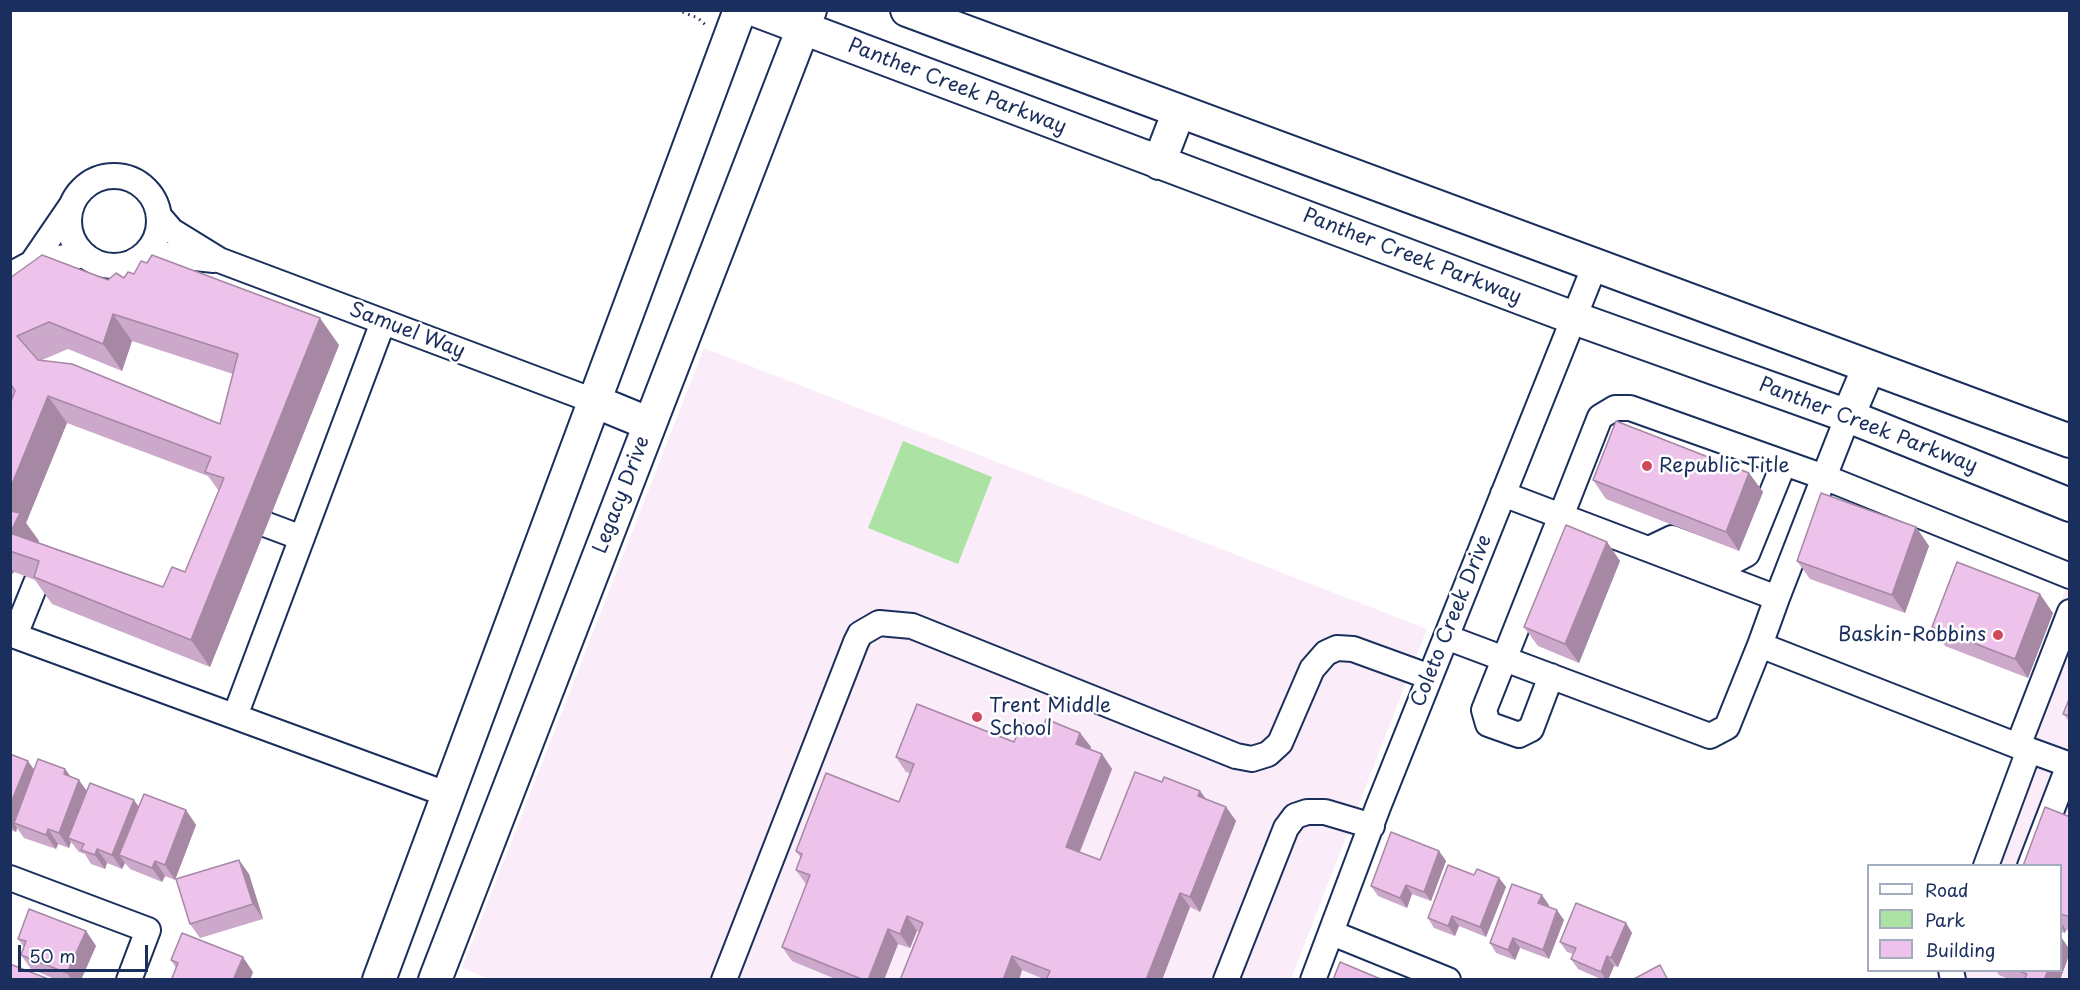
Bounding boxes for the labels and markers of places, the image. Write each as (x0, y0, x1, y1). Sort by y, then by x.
place label: Republic Title (1659, 454, 1790, 478)
marker: Republic Title (1640, 459, 1654, 473)
place label: Baskin-Robbins (1838, 623, 1986, 647)
marker: Baskin-Robbins (1991, 628, 2005, 642)
place label: Trent Middle School (989, 694, 1111, 741)
marker: Trent Middle School (970, 710, 984, 724)

